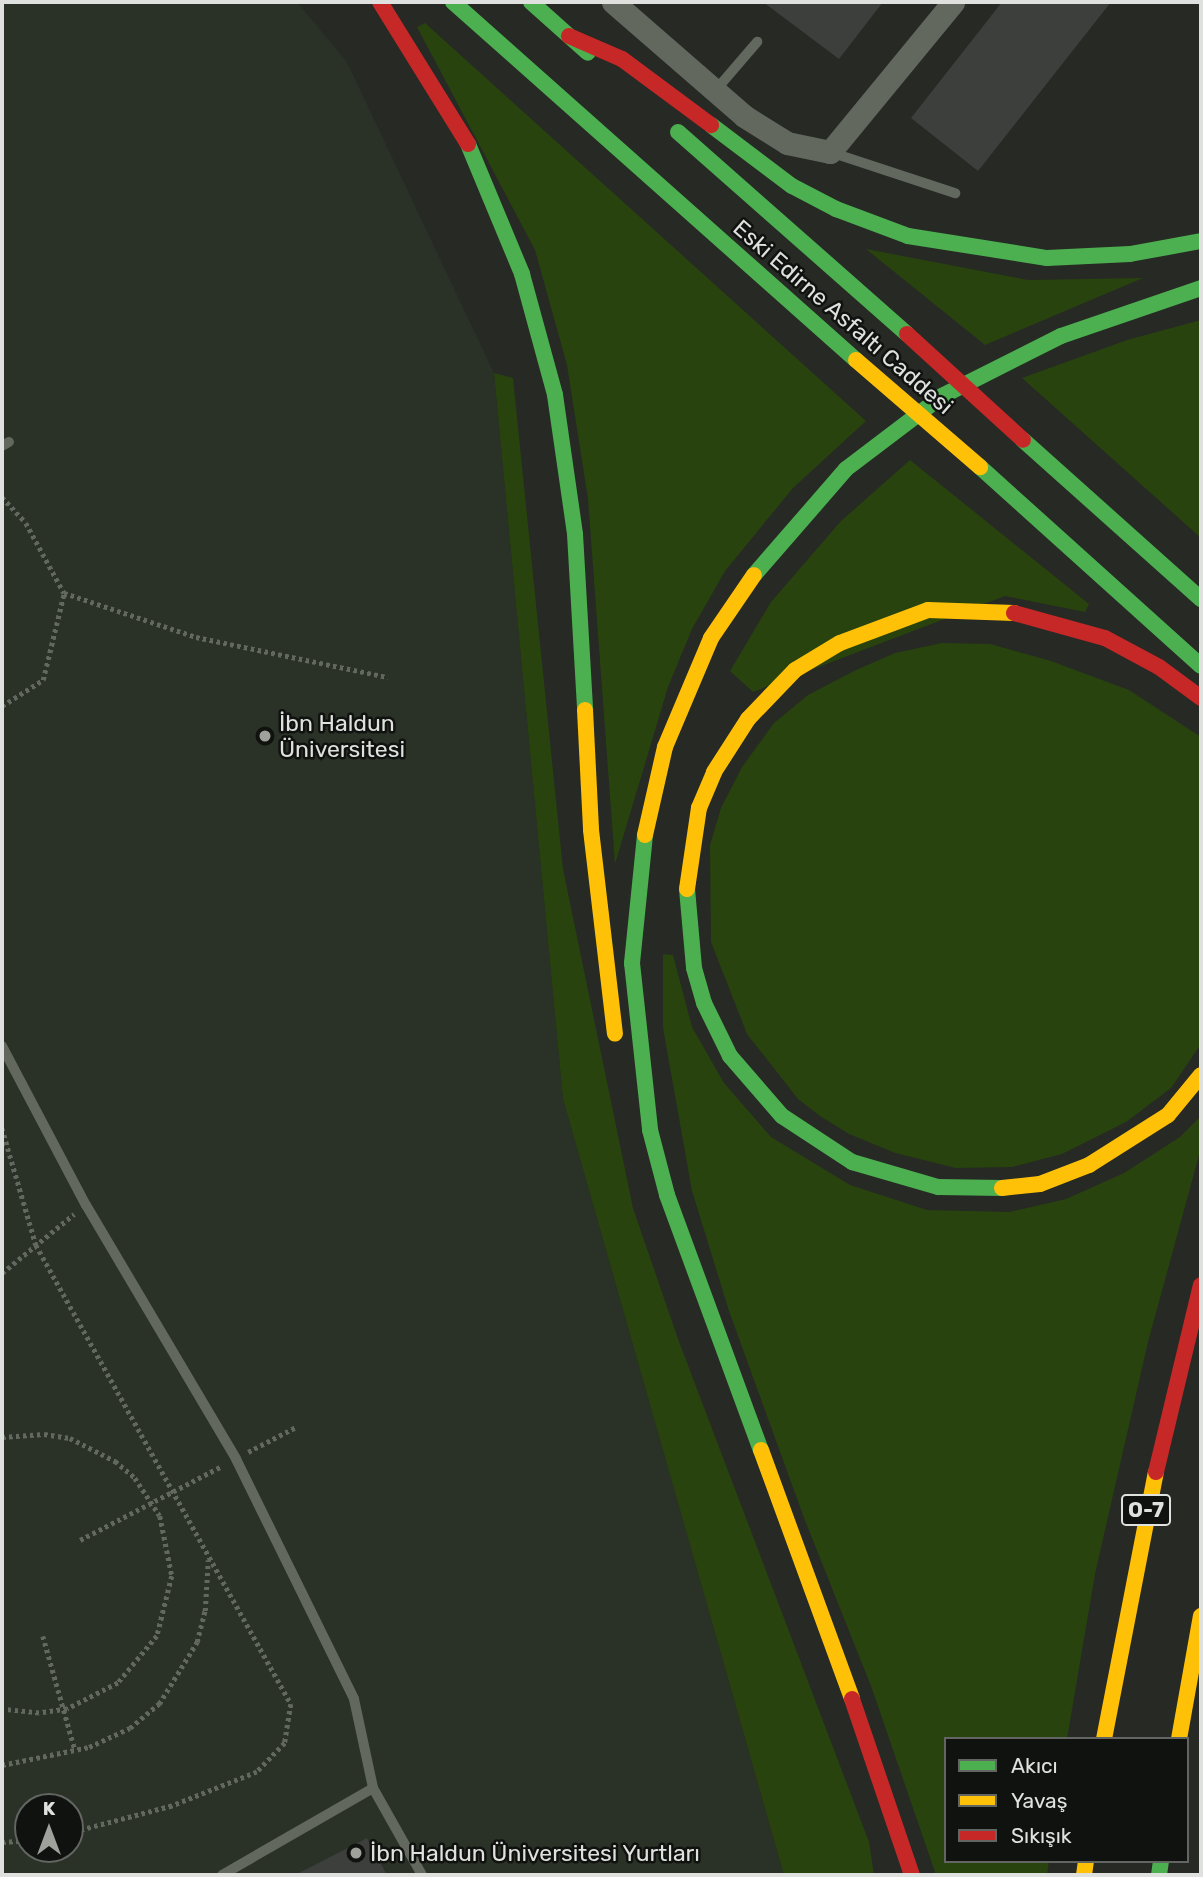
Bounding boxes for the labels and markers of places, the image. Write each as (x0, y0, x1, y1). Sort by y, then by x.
place label: İbn Haldun Üniversitesi (279, 709, 405, 763)
marker: İbn Haldun Üniversitesi (257, 728, 273, 744)
place label: İbn Haldun Üniversitesi Yurtları (370, 1839, 701, 1867)
marker: İbn Haldun Üniversitesi Yurtları (348, 1845, 364, 1861)

